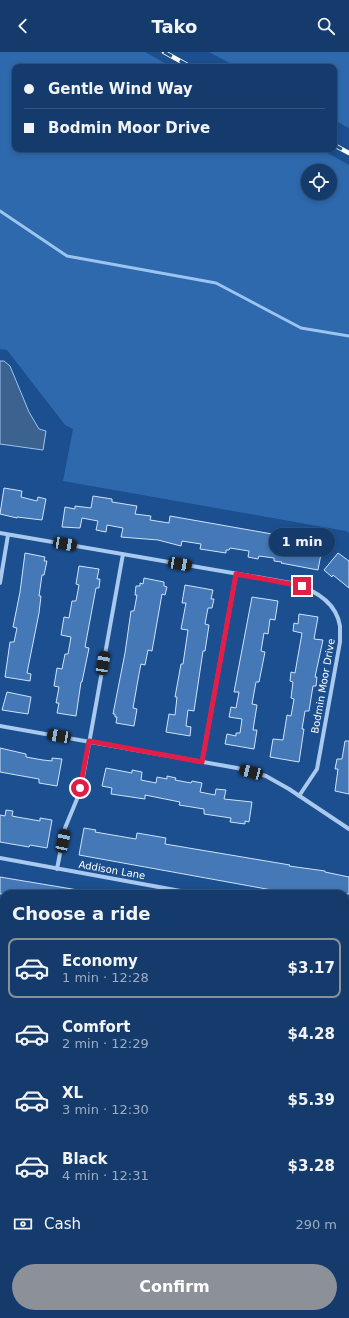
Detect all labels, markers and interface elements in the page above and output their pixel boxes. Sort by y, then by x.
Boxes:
icon: back [12,15,34,37]
icon: search [315,15,337,37]
text: Tako [152,16,197,37]
text: Gentle Wind Way [48,80,193,98]
text: Bodmin Moor Drive [48,119,210,137]
map controls [301,164,337,200]
button: locate [301,164,337,200]
callout: 1 min [269,528,335,556]
text: 1 min [282,534,322,549]
car [52,536,78,552]
car [167,556,193,572]
route end [293,577,311,595]
street label: Bodmin Moor Drive [309,638,337,734]
car [95,650,111,676]
car [46,728,72,744]
car [238,763,264,781]
route start [71,779,89,797]
car [55,828,71,854]
street label: Addison Lane [78,859,146,881]
text: Choose a ride [12,903,151,924]
icon: car [14,950,50,986]
text: Economy [62,952,138,970]
text: $3.17 [288,959,335,977]
text: 1 min · 12:28 [62,970,149,985]
icon: car [14,1016,50,1052]
text: Comfort [62,1018,130,1036]
text: $4.28 [288,1025,335,1043]
text: 2 min · 12:29 [62,1036,149,1051]
icon: car [14,1082,50,1118]
text: XL [62,1084,83,1102]
text: $5.39 [288,1091,335,1109]
text: 3 min · 12:30 [62,1102,149,1117]
icon: car [14,1148,50,1184]
text: Black [62,1150,108,1168]
text: $3.28 [288,1157,335,1175]
text: 4 min · 12:31 [62,1168,149,1183]
icon: cash [12,1213,34,1235]
text: Cash [44,1215,81,1233]
text: 290 m [295,1217,337,1232]
button: Confirm [12,1264,337,1310]

